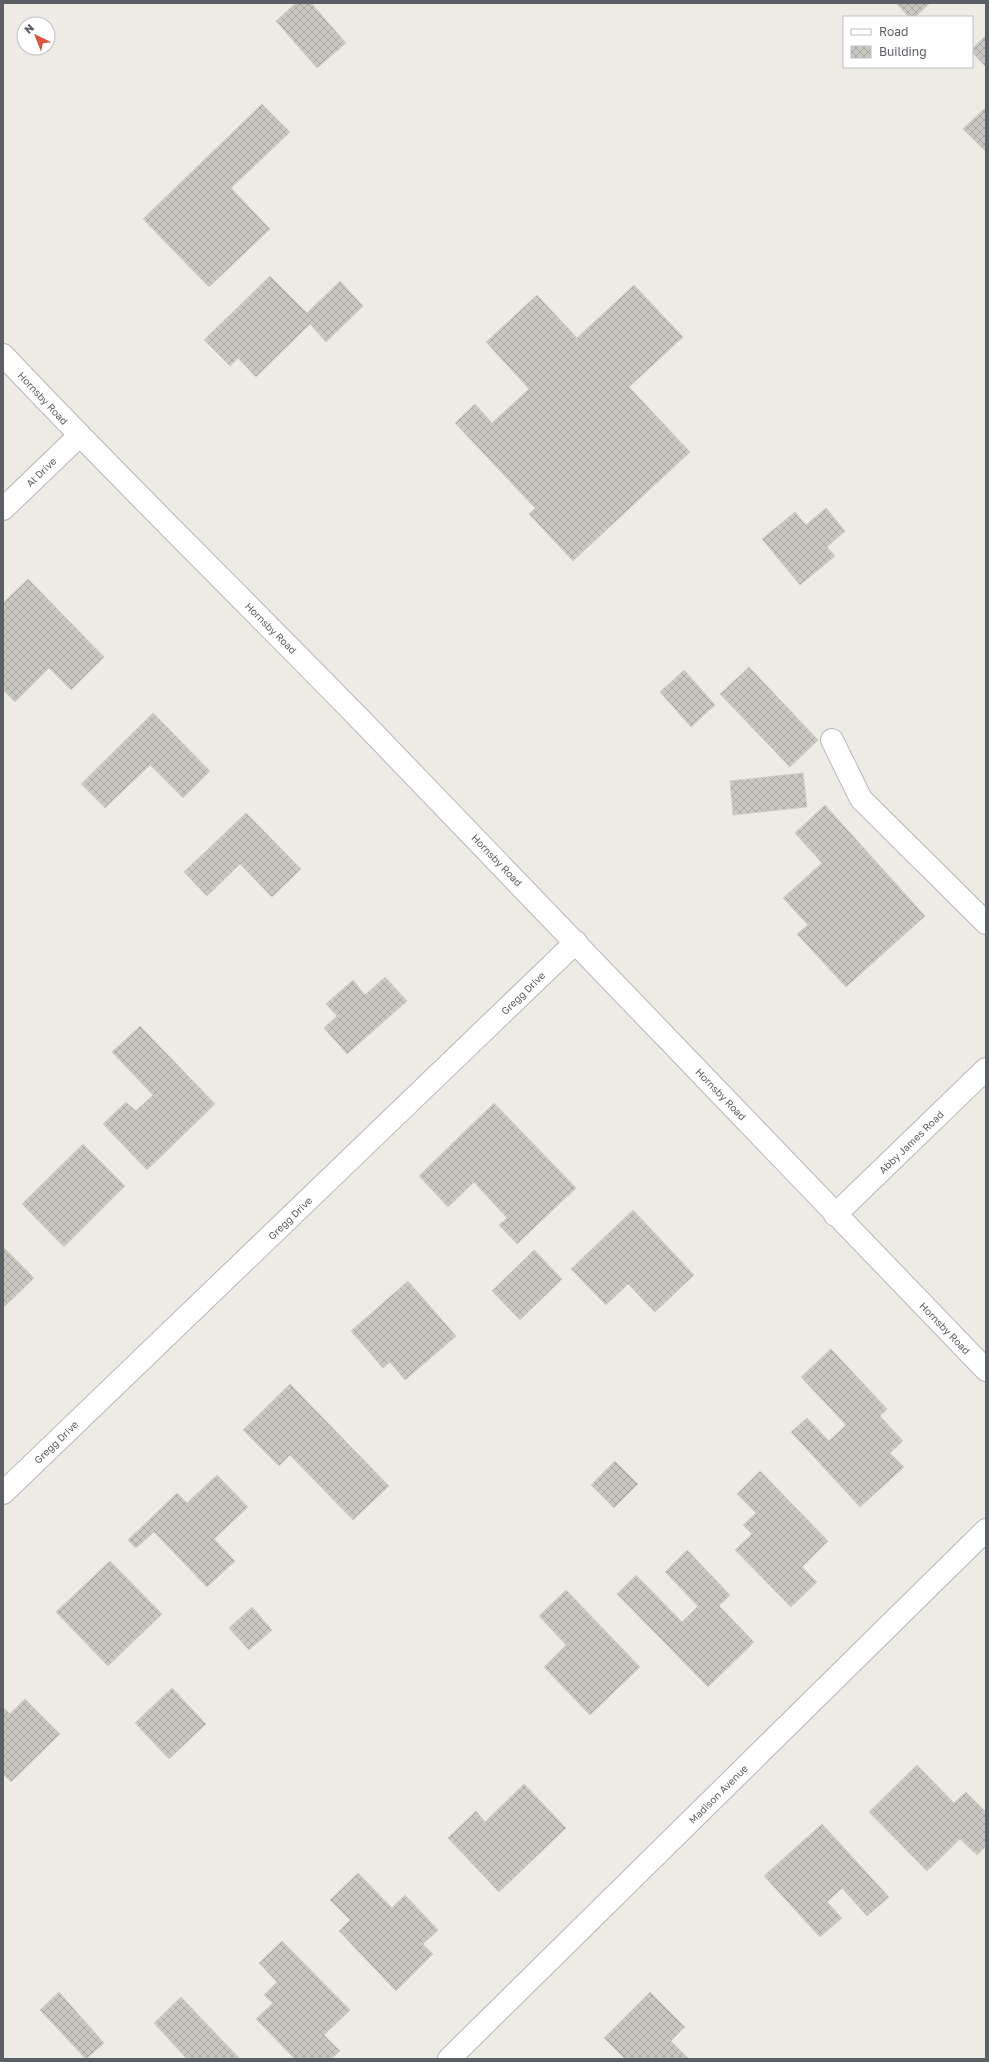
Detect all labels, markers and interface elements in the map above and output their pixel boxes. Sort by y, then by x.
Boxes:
north arrow [16,16,56,56]
legend [843,16,973,68]
text: N [21,21,36,36]
text: Road [879,24,908,39]
text: Building [879,44,927,59]
street label: Hornsby Road [16,369,70,427]
street label: Al Drive [24,455,59,489]
street label: Hornsby Road [243,600,299,656]
street label: Hornsby Road [469,832,525,888]
street label: Gregg Drive [499,969,548,1017]
street label: Hornsby Road [693,1066,749,1122]
street label: Abby James Road [876,1108,946,1176]
street label: Gregg Drive [266,1194,315,1242]
street label: Hornsby Road [917,1300,973,1356]
street label: Gregg Drive [32,1418,81,1466]
street label: Madison Avenue [686,1762,750,1826]

